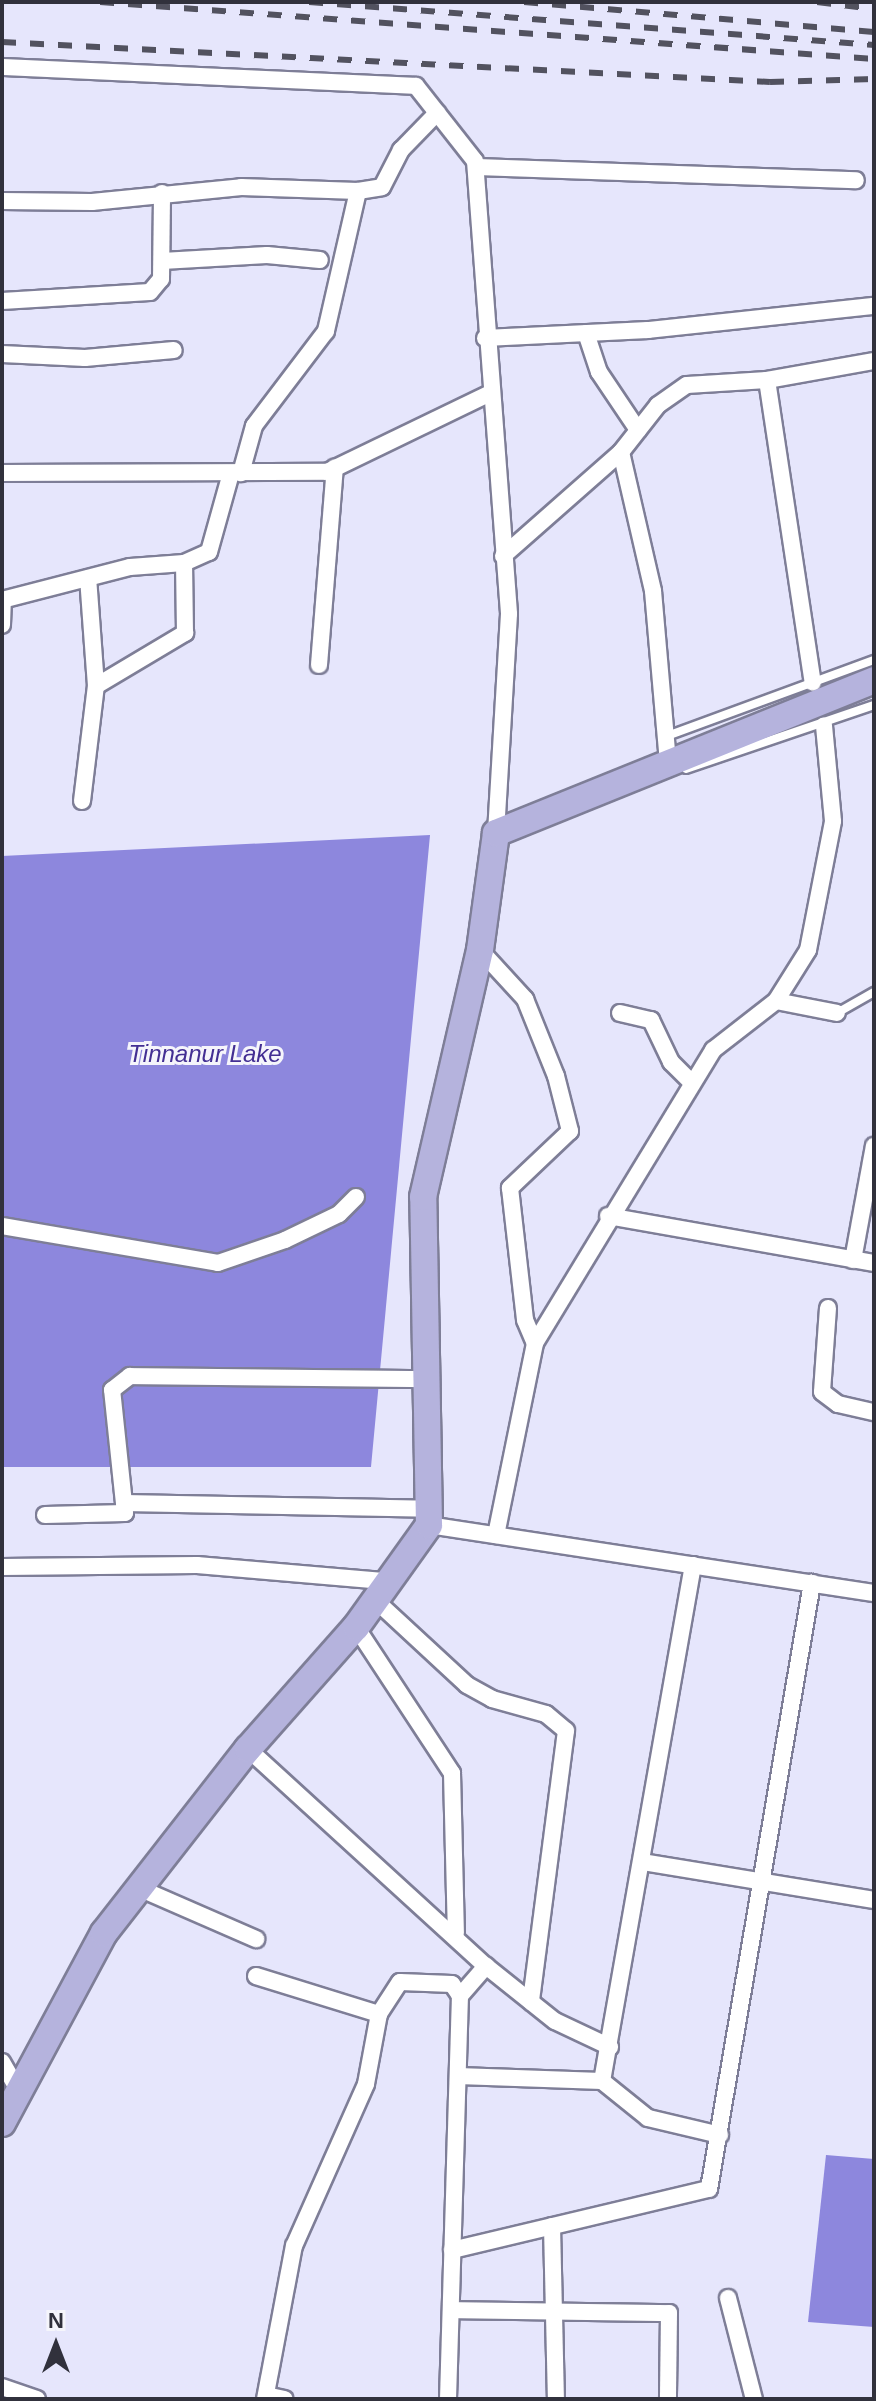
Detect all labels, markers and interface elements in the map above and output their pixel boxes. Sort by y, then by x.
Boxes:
water label: Tinnanur Lake [128,1040,282,1068]
north arrow [16,2305,96,2385]
text: N [48,2308,64,2333]

